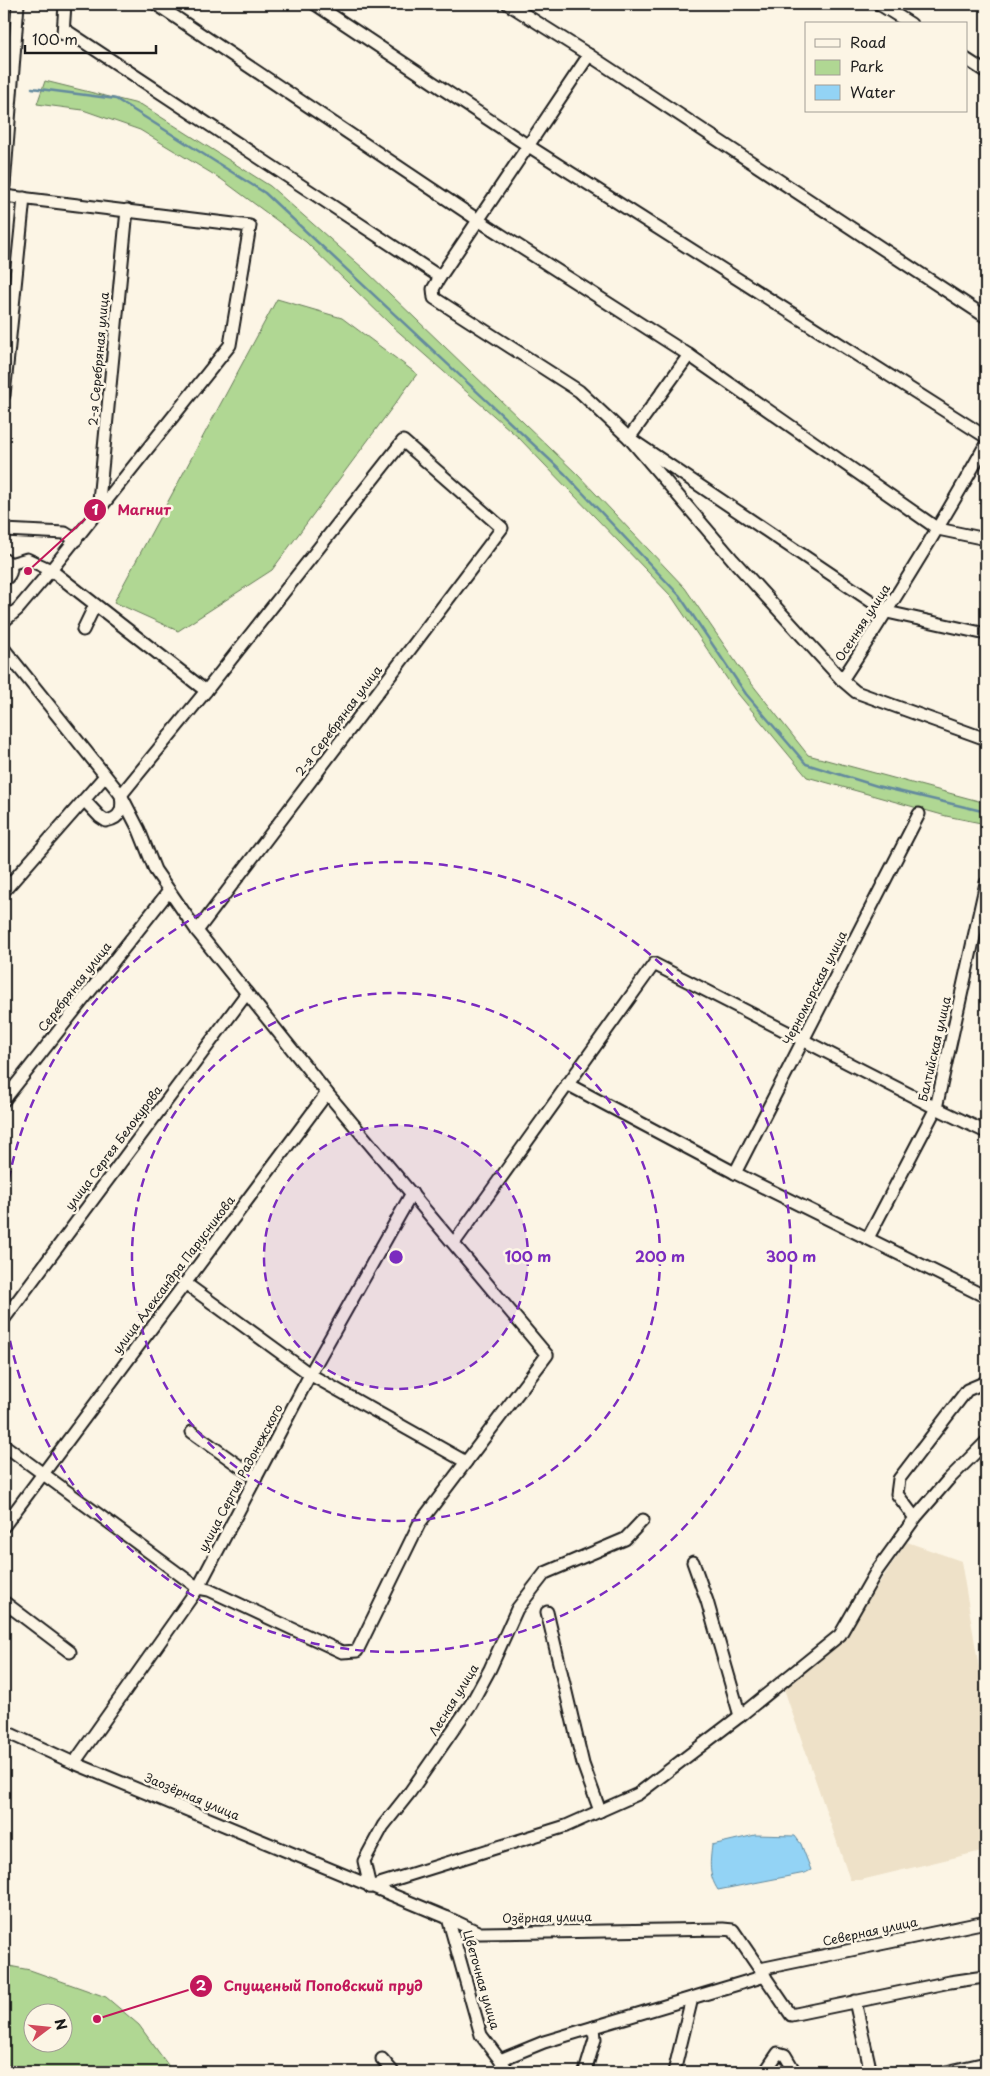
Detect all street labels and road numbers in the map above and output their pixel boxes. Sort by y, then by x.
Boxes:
street label: 2-я Серебряная улица [83,291,113,427]
street label: Осенняя улица [830,580,894,665]
street label: 2-я Серебряная улица [291,661,386,779]
street label: Черноморская улица [777,927,851,1048]
street label: Серебряная улица [33,937,115,1035]
street label: Балтийская улица [913,994,955,1103]
street label: улица Сергея Белокурова [60,1081,166,1213]
street label: улица Александра Парусникова [108,1191,239,1357]
street label: улица Сергия Радонежского [193,1400,287,1555]
street label: Лесная улица [424,1660,483,1739]
street label: Заозёрная улица [142,1768,243,1824]
street label: Озёрная улица [502,1907,592,1927]
street label: Северная улица [821,1912,919,1950]
street label: Цветочная улица [459,1928,505,2032]

